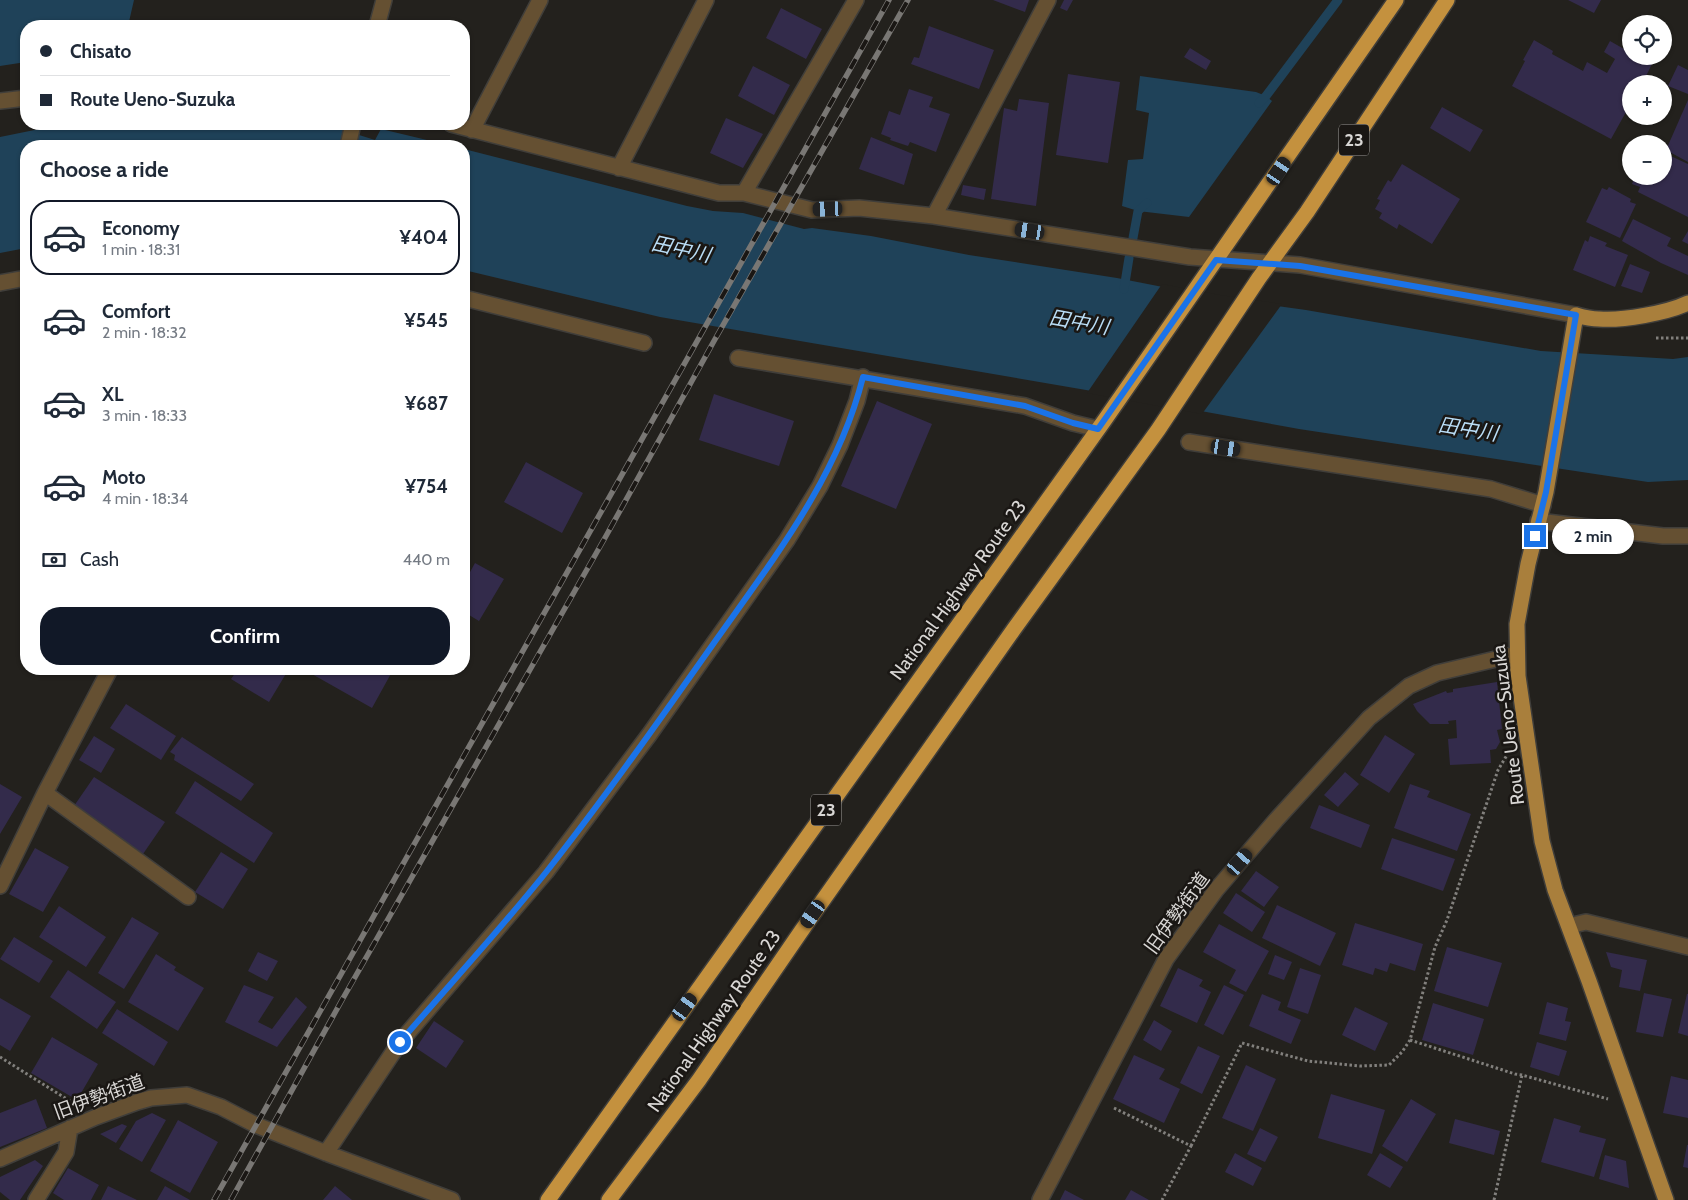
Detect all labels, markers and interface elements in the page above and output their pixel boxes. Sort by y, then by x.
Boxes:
map controls [1622,15,1672,185]
button: locate [1622,15,1672,65]
text: Chisato [70,40,131,63]
button: + [1622,75,1672,125]
text: Route Ueno-Suzuka [70,88,235,111]
road number: 23 [1339,124,1369,156]
button: − [1622,135,1672,185]
car [1264,154,1293,188]
text: Choose a ride [40,156,169,183]
car [812,201,843,217]
icon: car [42,215,87,260]
text: Economy [102,217,180,240]
car [1014,221,1045,241]
text: ¥404 [400,226,448,249]
water label: 田中川 [649,231,715,267]
text: 1 min · 18:31 [102,240,180,259]
icon: car [42,298,87,343]
text: Comfort [102,300,171,323]
water label: 田中川 [1047,305,1113,339]
text: ¥545 [404,309,448,332]
text: 2 min · 18:32 [102,323,187,342]
icon: car [42,381,87,426]
text: XL [102,383,123,406]
text: ¥687 [405,392,448,415]
text: 3 min · 18:33 [102,406,187,425]
water label: 田中川 [1436,412,1501,446]
car [1210,438,1241,458]
icon: car [42,464,87,509]
text: Moto [102,466,146,489]
text: ¥754 [405,475,448,498]
text: 4 min · 18:34 [102,489,188,508]
street label: National Highway Route 23 [885,496,1031,684]
callout: 2 min [1552,518,1635,554]
route end [1524,525,1546,547]
text: 2 min [1574,527,1612,546]
icon: cash [40,546,68,574]
text: Cash [80,548,119,571]
text: 440 m [403,550,450,569]
button: Confirm [40,607,450,665]
street label: Route Ueno-Suzuka [1487,644,1529,806]
road number: 23 [811,794,841,826]
car [1224,846,1255,878]
street label: 旧伊勢街道 [1140,868,1214,958]
car [798,897,827,931]
street label: National Highway Route 23 [642,926,786,1116]
car [670,990,699,1024]
route start [389,1031,411,1053]
street label: 旧伊勢街道 [50,1070,148,1124]

